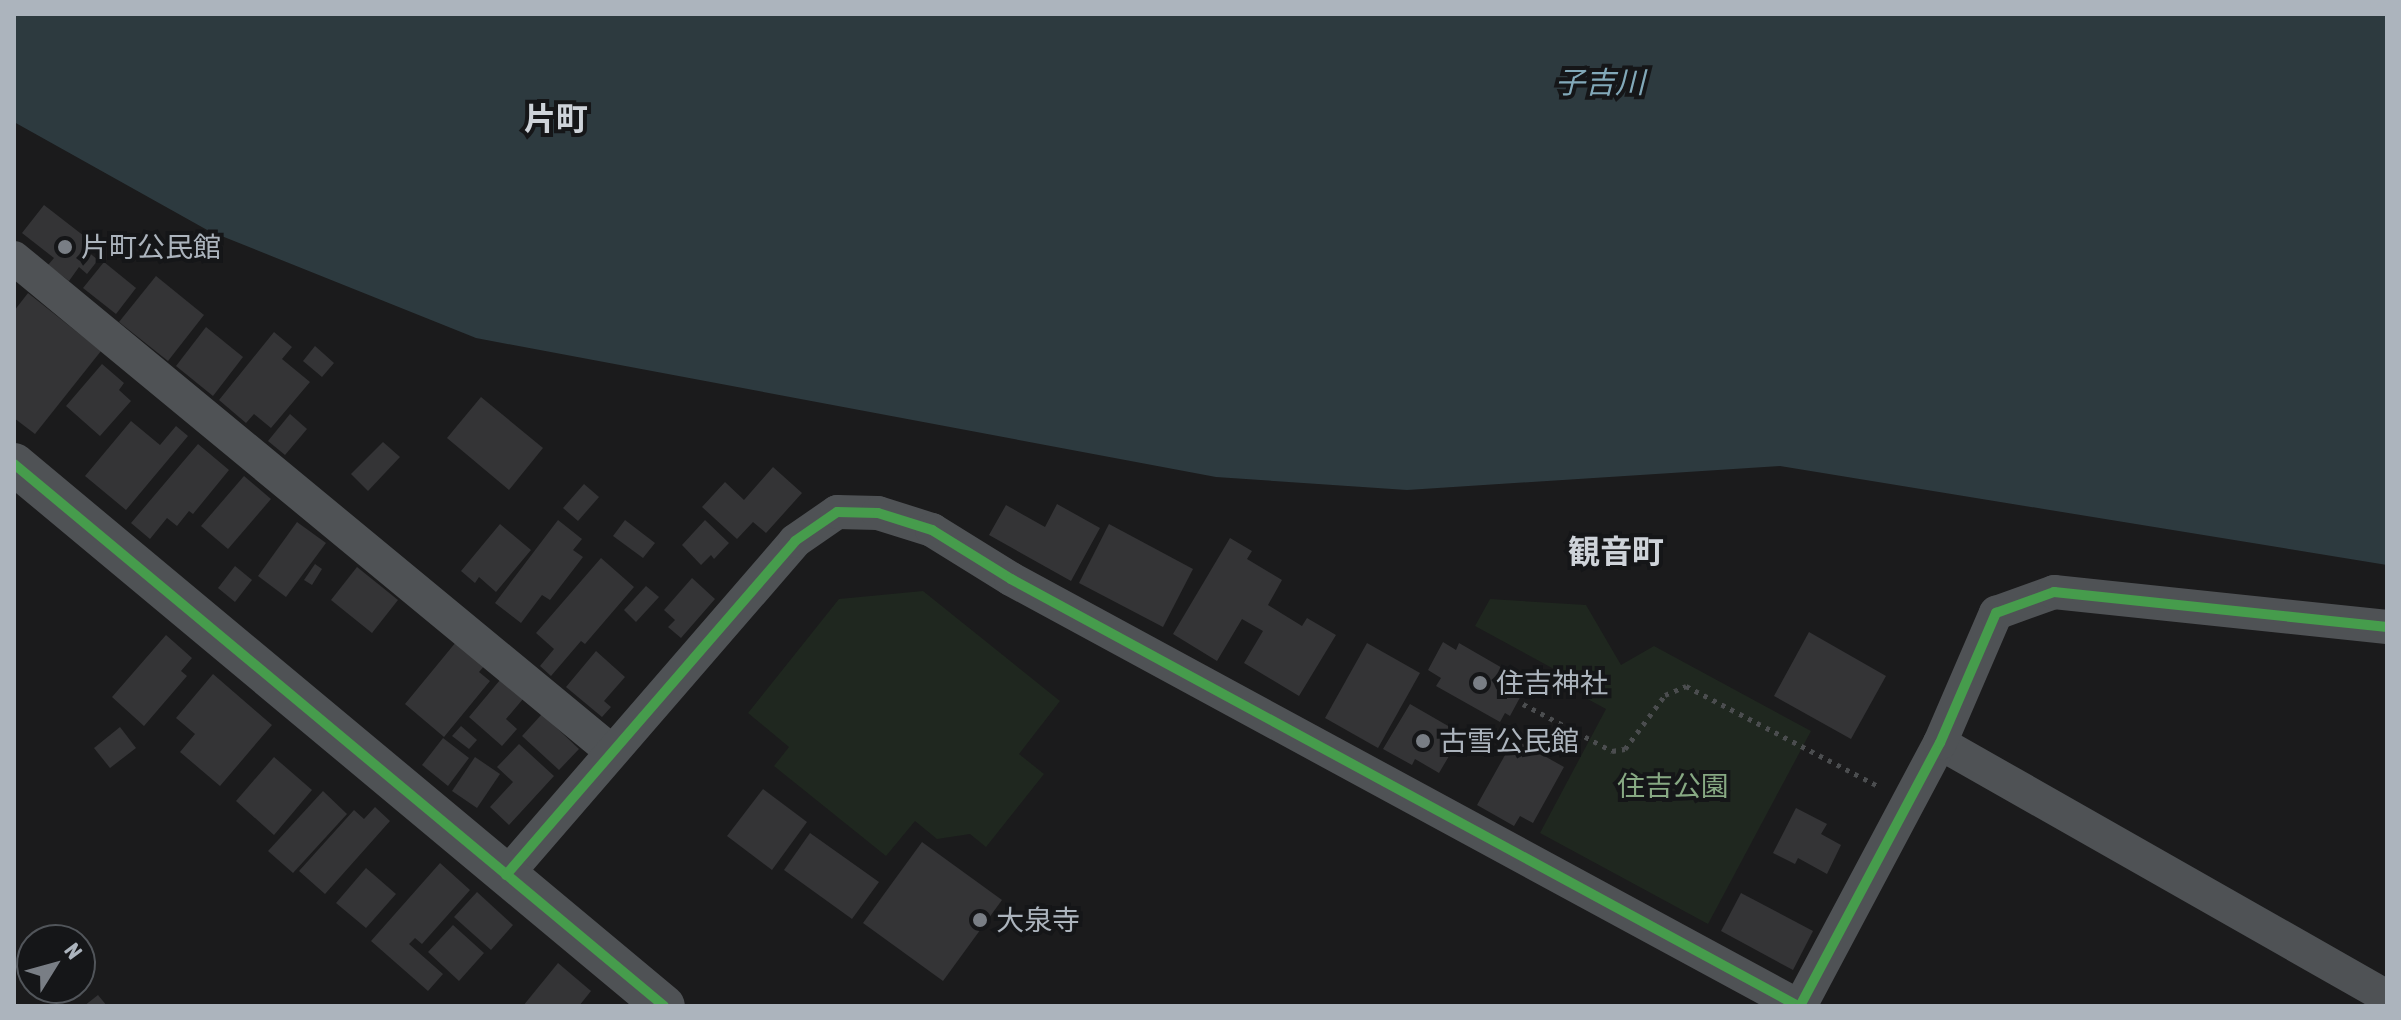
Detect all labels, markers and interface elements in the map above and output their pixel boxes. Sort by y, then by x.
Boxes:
water label: 子吉川 [1555,64,1645,100]
district label: 片町 [524,100,588,138]
place label: 片町公民館 [81,230,221,264]
marker: 片町公民館 [56,238,74,256]
district label: 観音町 [1568,533,1664,571]
place label: 住吉神社 [1496,666,1608,700]
marker: 住吉神社 [1471,674,1489,692]
place label: 古雪公民館 [1439,724,1579,758]
marker: 古雪公民館 [1414,732,1432,750]
park label: 住吉公園 [1617,769,1729,803]
place label: 大泉寺 [996,903,1080,937]
marker: 大泉寺 [971,911,989,929]
north arrow [16,924,96,1004]
text: N [59,938,88,964]

